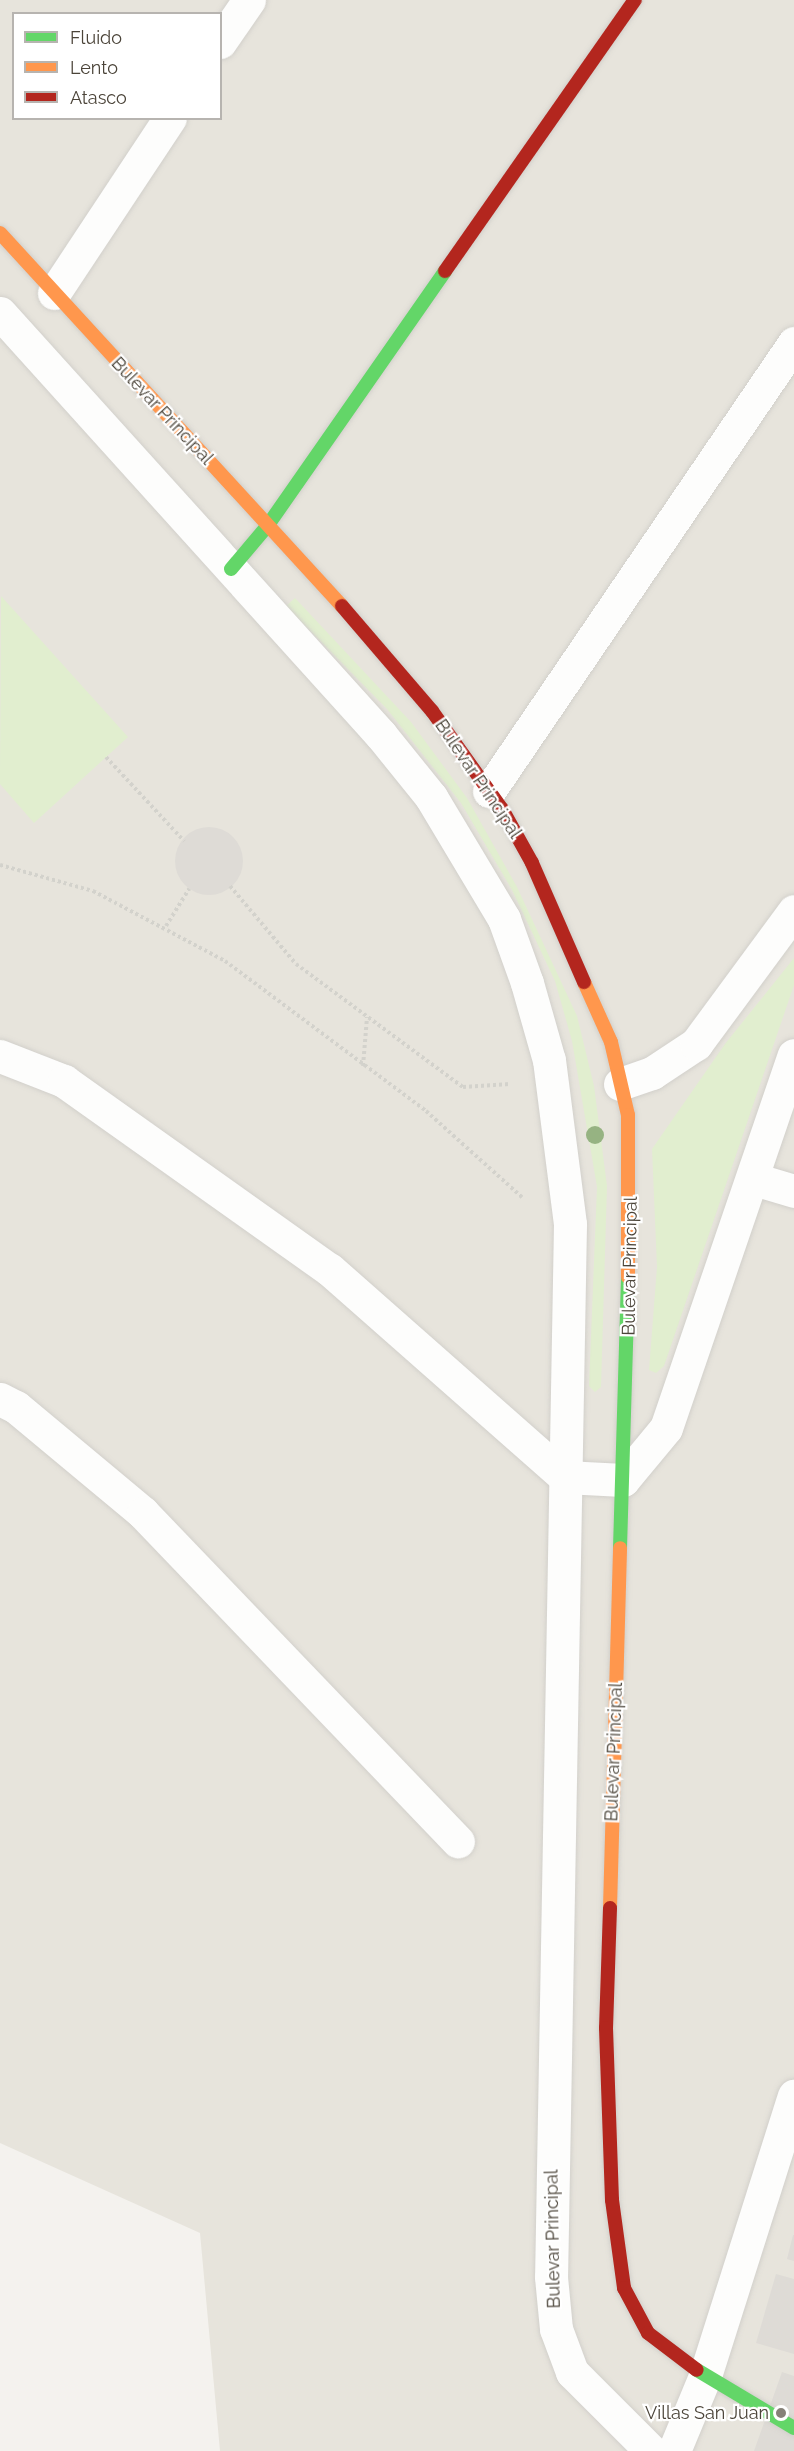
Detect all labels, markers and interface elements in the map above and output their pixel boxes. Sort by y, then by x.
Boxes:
legend [12,12,222,120]
text: Fluido [70,27,122,48]
text: Lento [70,57,118,78]
text: Atasco [70,87,127,108]
street label: Bulevar Principal [107,353,217,469]
street label: Bulevar Principal [430,715,526,843]
street label: Bulevar Principal [618,1196,642,1336]
street label: Bulevar Principal [601,1682,627,1822]
street label: Bulevar Principal [541,2169,565,2309]
place label: Villas San Juan [645,2402,769,2424]
marker: Villas San Juan [774,2406,788,2420]

